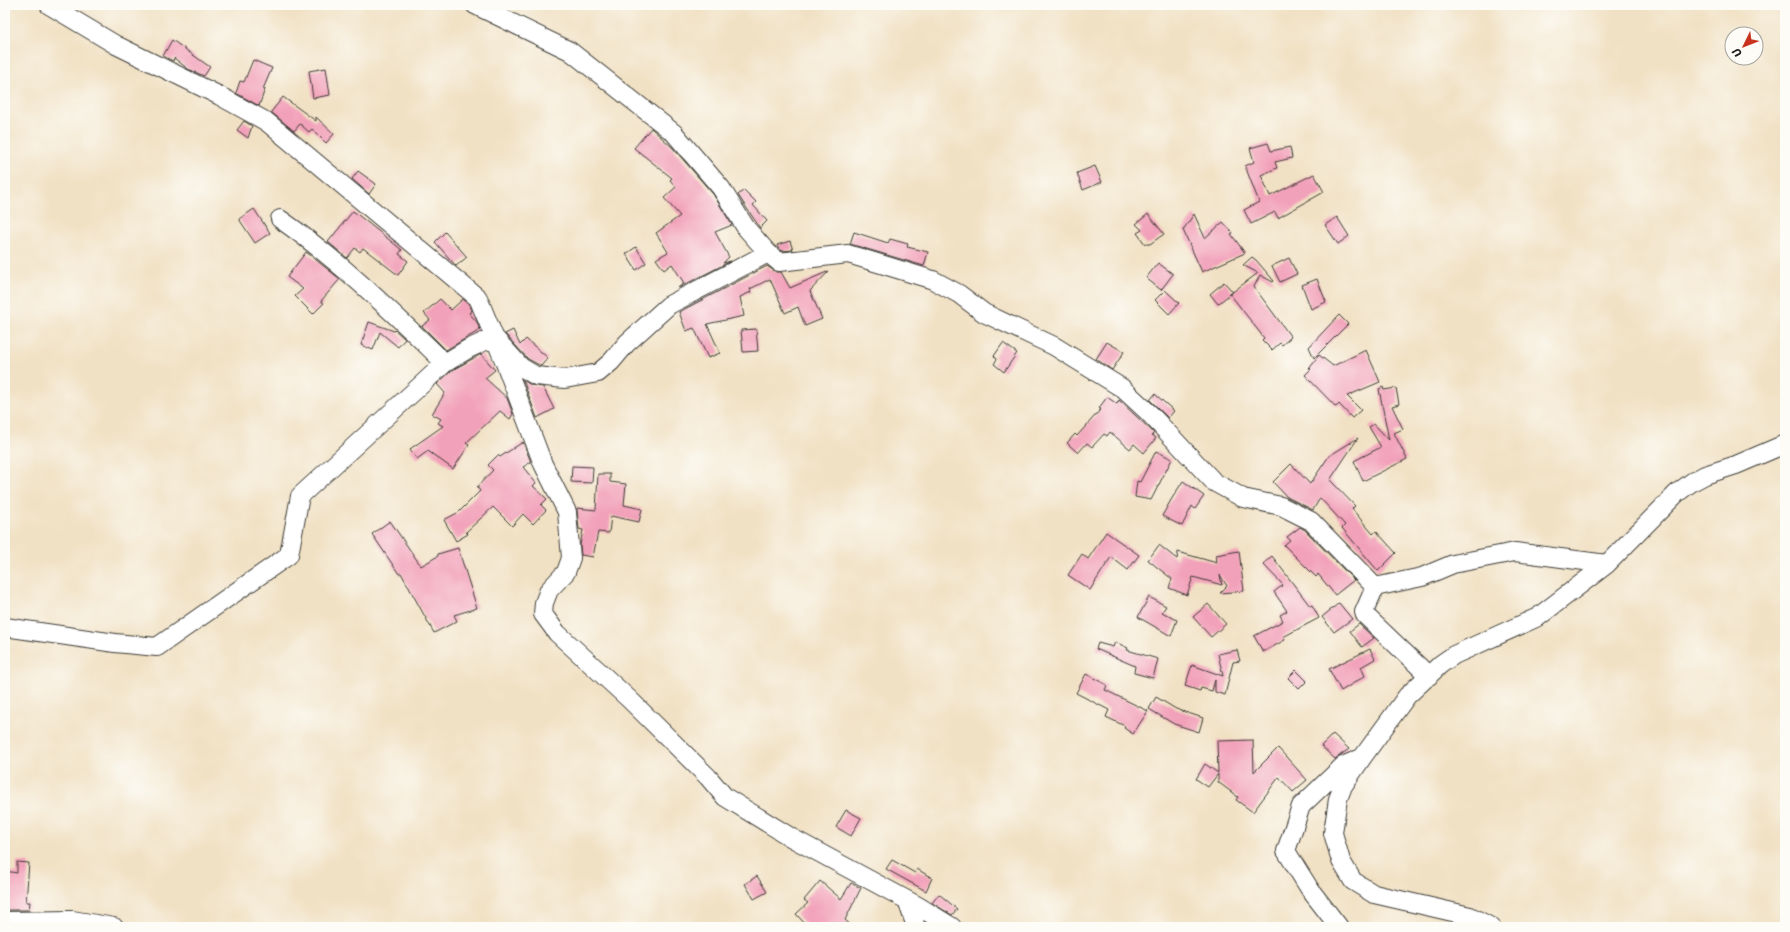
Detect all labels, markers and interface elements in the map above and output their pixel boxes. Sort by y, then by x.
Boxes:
north arrow [1724,26,1764,66]
text: U [1727,43,1746,62]

